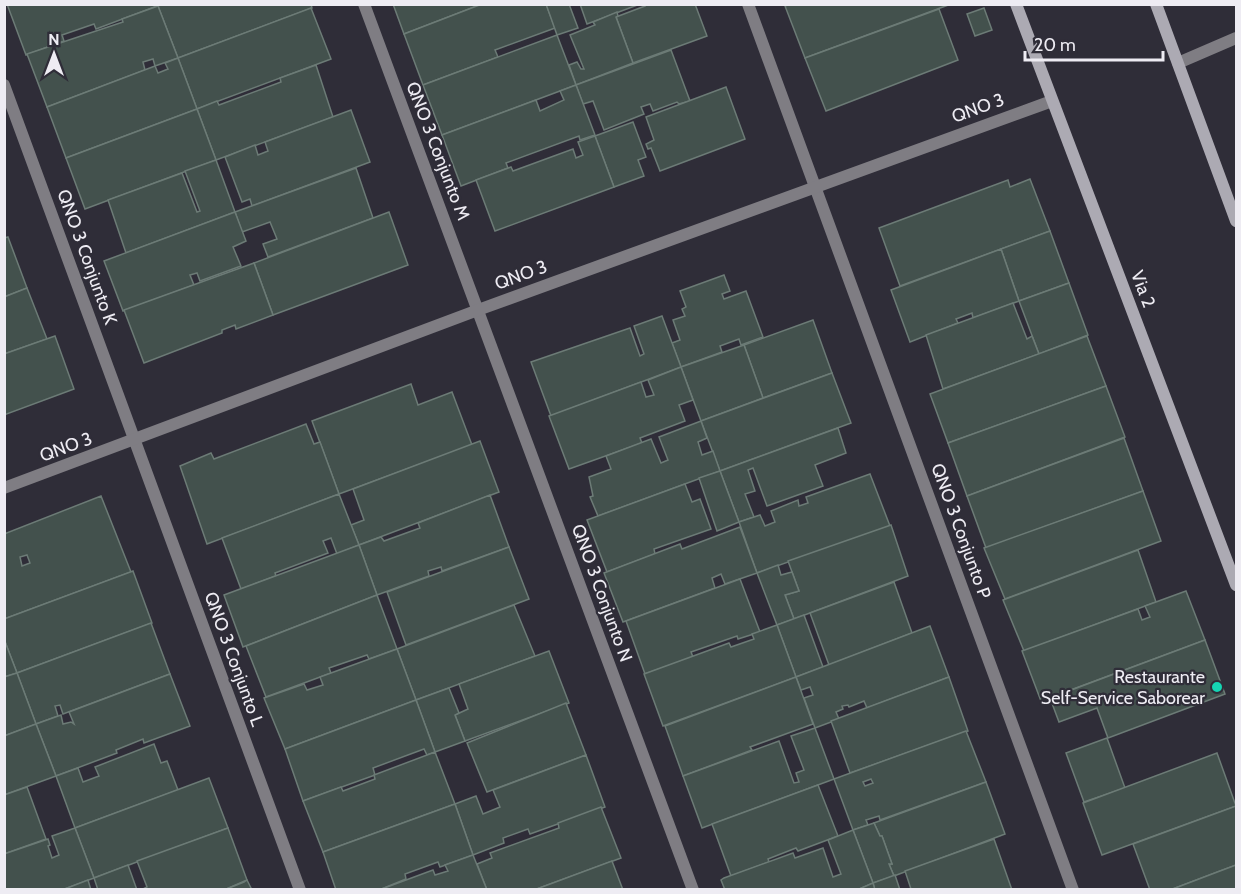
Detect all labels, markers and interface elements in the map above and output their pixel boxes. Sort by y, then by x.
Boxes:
north arrow [24,24,84,84]
scale bar [1025,24,1163,62]
text: N [48,30,60,49]
text: 20 m [1034,34,1076,56]
street label: QNO 3 Conjunto M [401,79,475,223]
street label: QNO 3 [949,88,1007,128]
street label: QNO 3 Conjunto K [52,186,122,328]
street label: QNO 3 [492,255,550,295]
street label: Via 2 [1126,267,1160,311]
street label: QNO 3 [37,427,95,467]
street label: QNO 3 Conjunto P [926,460,996,602]
street label: QNO 3 Conjunto N [567,521,637,665]
street label: QNO 3 Conjunto L [200,589,268,729]
place label: Restaurante Self-Service Saborear [1041,666,1205,709]
marker: Restaurante Self-Service Saborear [1210,680,1224,694]

